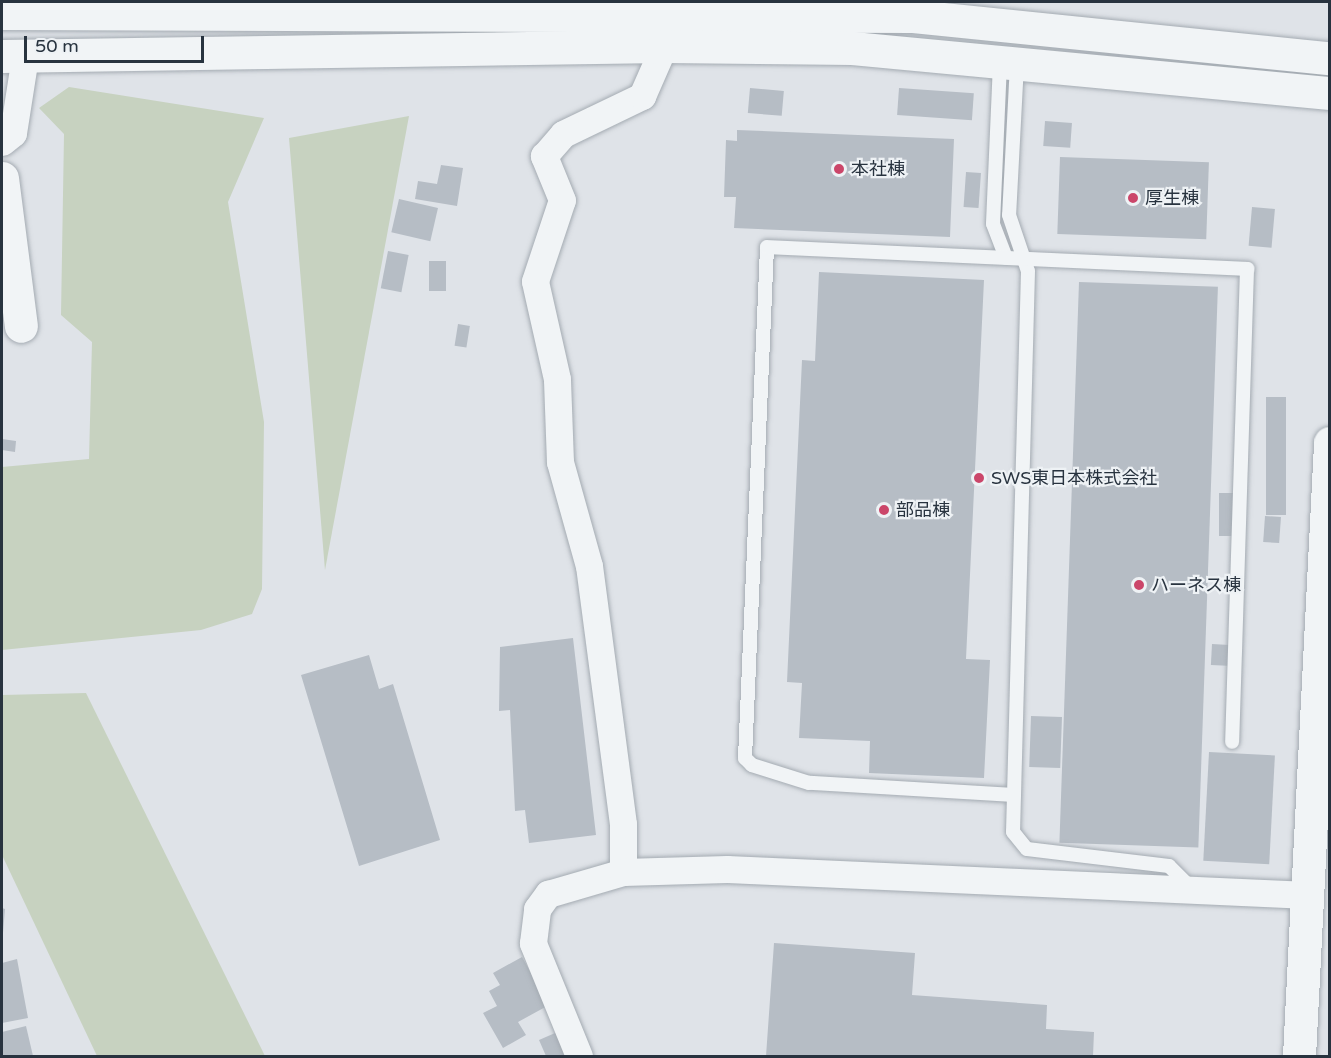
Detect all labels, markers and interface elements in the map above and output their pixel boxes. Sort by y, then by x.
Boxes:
scale bar [27,24,207,62]
text: 50 m [35,35,79,57]
place label: 本社棟 [851,158,905,180]
marker: 本社棟 [832,162,846,176]
place label: 厚生棟 [1145,187,1199,209]
marker: 厚生棟 [1126,191,1140,205]
place label: SWS東日本株式会社 [991,467,1157,489]
marker: SWS東日本株式会社 [972,471,986,485]
place label: 部品棟 [896,499,950,521]
marker: 部品棟 [877,503,891,517]
place label: ハーネス棟 [1151,574,1241,596]
marker: ハーネス棟 [1132,578,1146,592]

